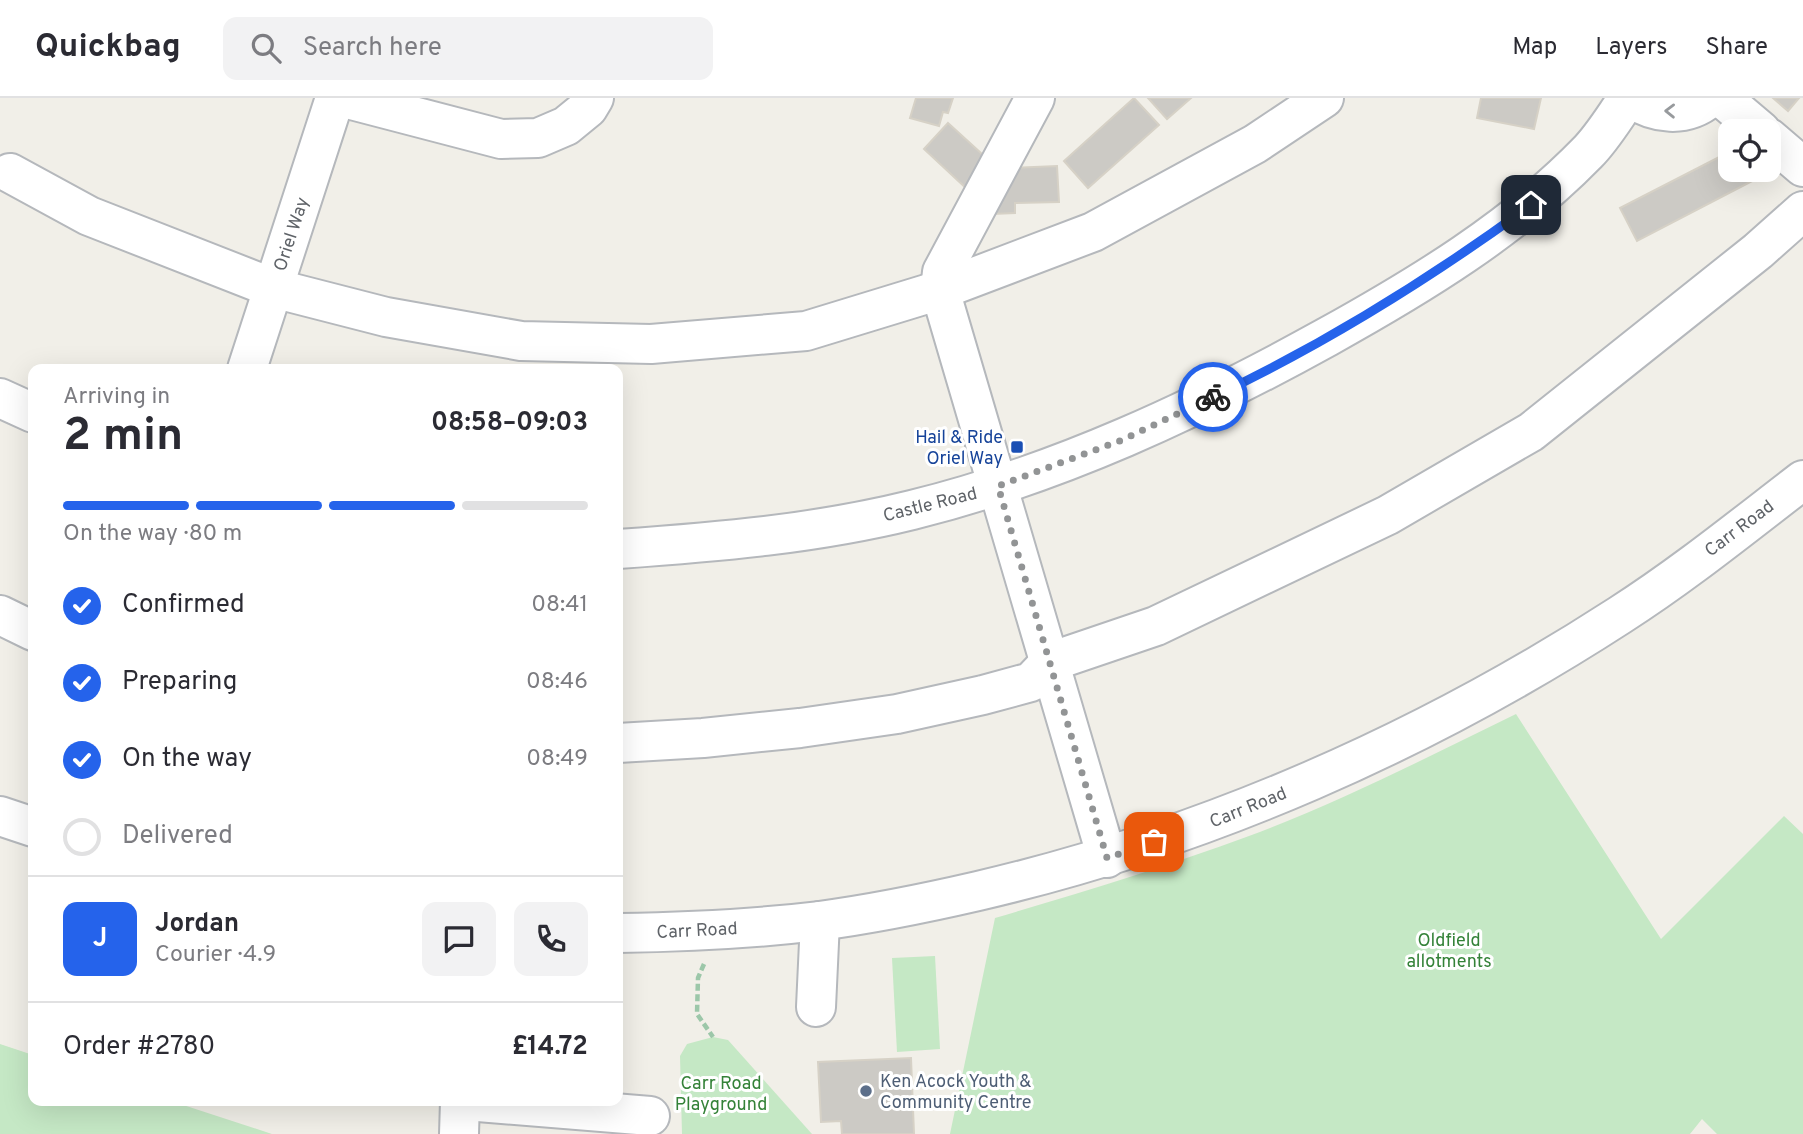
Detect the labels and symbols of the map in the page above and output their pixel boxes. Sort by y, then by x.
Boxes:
one-way arrow [1664,103,1675,119]
pin [1501,175,1561,235]
street label: Oriel Way [270,194,315,274]
courier [1178,362,1248,432]
place label: Hail & Ride Oriel Way [915,427,1003,471]
marker: Hail & Ride Oriel Way [1009,439,1025,455]
street label: Castle Road [881,483,980,528]
street label: Carr Road [1701,496,1779,563]
street label: Carr Road [1207,783,1291,834]
pin [1124,812,1184,872]
street label: Carr Road [656,918,738,945]
park label: Oldfield allotments [1406,930,1492,974]
place label: Ken Acock Youth & Community Centre [880,1071,1032,1115]
park label: Carr Road Playground [675,1073,767,1117]
marker: Ken Acock Youth & Community Centre [858,1083,874,1099]

